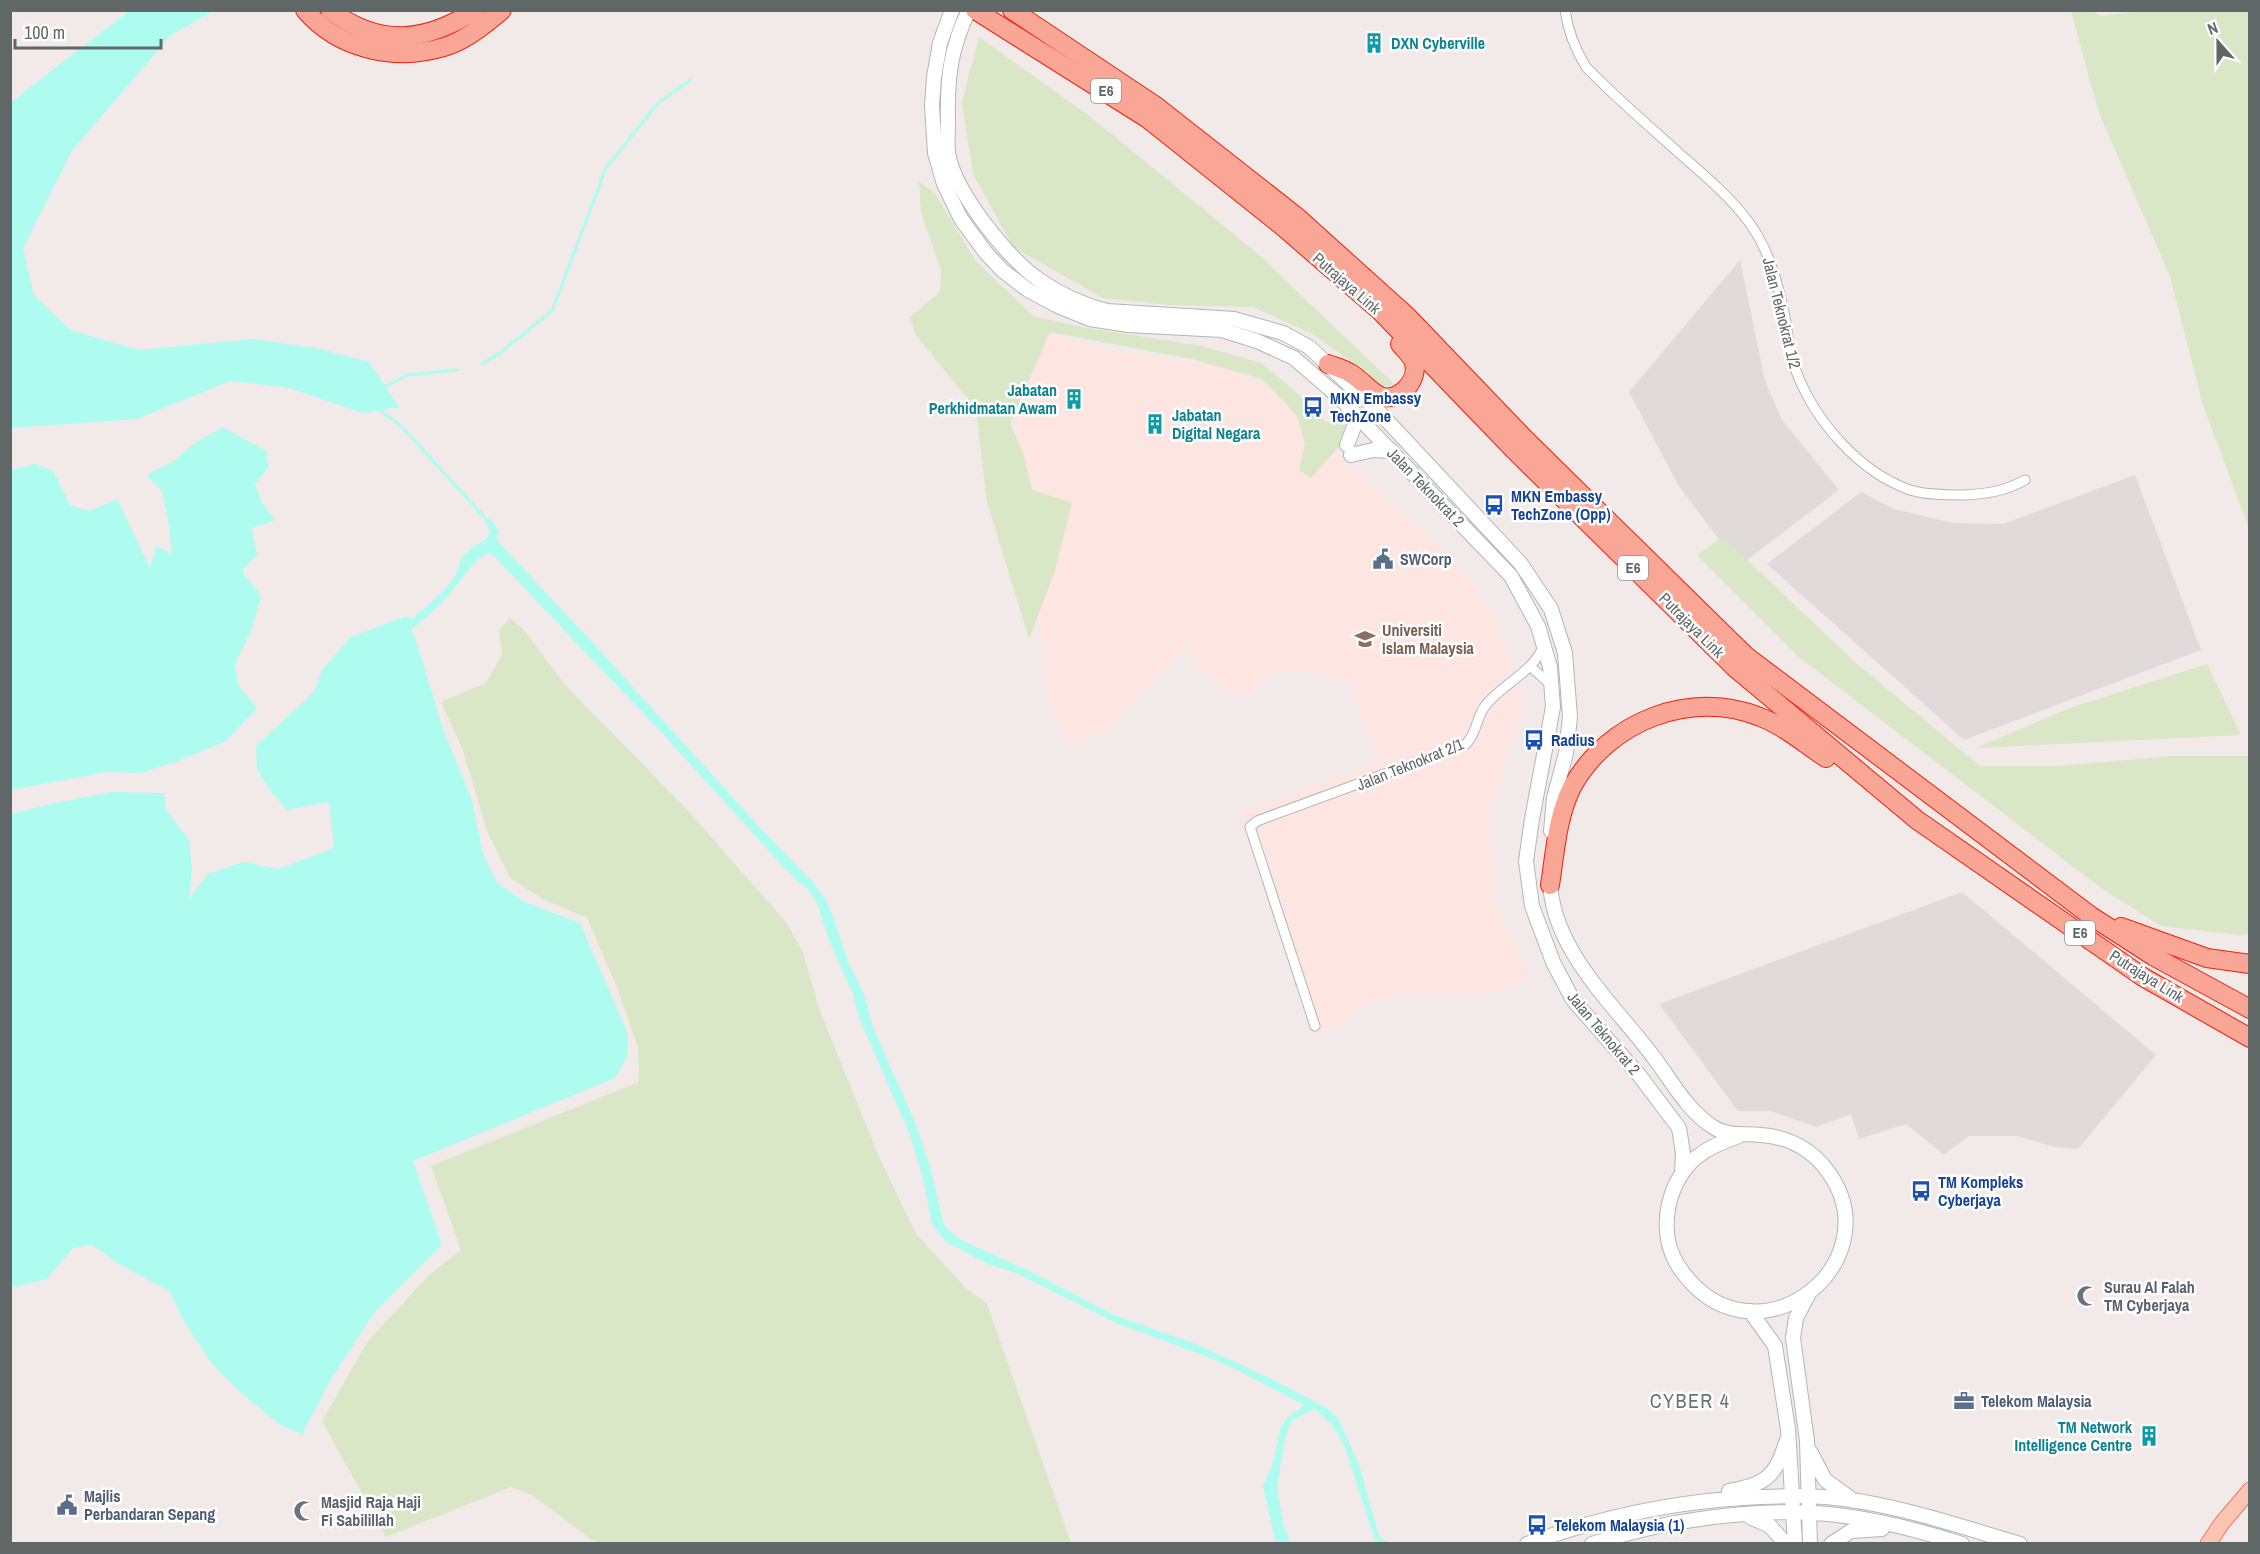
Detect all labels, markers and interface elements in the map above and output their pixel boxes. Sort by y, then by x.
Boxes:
scale bar [15,12,160,50]
north arrow [2188,12,2248,72]
text: N [2204,16,2221,40]
text: 100 m [24,20,65,45]
building icon: DXN Cyberville [1362,31,1386,55]
place label: DXN Cyberville [1391,32,1485,54]
road number: E6 [1091,79,1121,103]
street label: Putrajaya Link [1308,247,1386,319]
street label: Jalan Teknokrat 1/2 [1758,255,1806,371]
place label: Jabatan Perkhidmatan Awam [929,379,1057,419]
building icon: Jabatan Perkhidmatan Awam [1062,387,1086,411]
place label: MKN Embassy TechZone [1330,387,1422,427]
bus stop icon: MKN Embassy TechZone [1301,395,1325,419]
place label: Jabatan Digital Negara [1172,404,1261,444]
building icon: Jabatan Digital Negara [1143,412,1167,436]
street label: Jalan Teknokrat 2 [1382,442,1470,532]
place label: MKN Embassy TechZone (Opp) [1511,485,1611,525]
bus stop icon: MKN Embassy TechZone (Opp) [1482,493,1506,517]
public building icon: SWCorp [1371,547,1395,571]
place label: SWCorp [1400,548,1452,570]
road number: E6 [1618,556,1648,580]
street label: Putrajaya Link [1655,588,1730,663]
place label: Universiti Islam Malaysia [1382,619,1475,659]
school or university icon: Universiti Islam Malaysia [1353,627,1377,651]
bus stop icon: Radius [1522,728,1546,752]
place label: Radius [1551,729,1595,751]
street label: Jalan Teknokrat 2/1 [1353,732,1467,795]
road number: E6 [2065,921,2095,945]
street label: Putrajaya Link [2106,944,2189,1008]
street label: Jalan Teknokrat 2 [1563,987,1645,1079]
place label: TM Kompleks Cyberjaya [1938,1171,2023,1211]
bus stop icon: TM Kompleks Cyberjaya [1909,1179,1933,1203]
place label: Surau Al Falah TM Cyberjaya [2104,1276,2195,1316]
mosque icon: Surau Al Falah TM Cyberjaya [2075,1284,2099,1308]
district label: CYBER 4 [1650,1387,1730,1414]
office icon: Telekom Malaysia [1952,1389,1976,1413]
place label: Telekom Malaysia [1981,1390,2092,1412]
place label: TM Network Intelligence Centre [2015,1416,2133,1456]
building icon: TM Network Intelligence Centre [2137,1424,2161,1448]
place label: Majlis Perbandaran Sepang [84,1485,215,1525]
place label: Masjid Raja Haji Fi Sabilillah [321,1491,421,1531]
public building icon: Majlis Perbandaran Sepang [55,1493,79,1517]
mosque icon: Masjid Raja Haji Fi Sabilillah [292,1499,316,1523]
bus stop icon: Telekom Malaysia (1) [1525,1513,1549,1537]
place label: Telekom Malaysia (1) [1554,1514,1684,1536]

